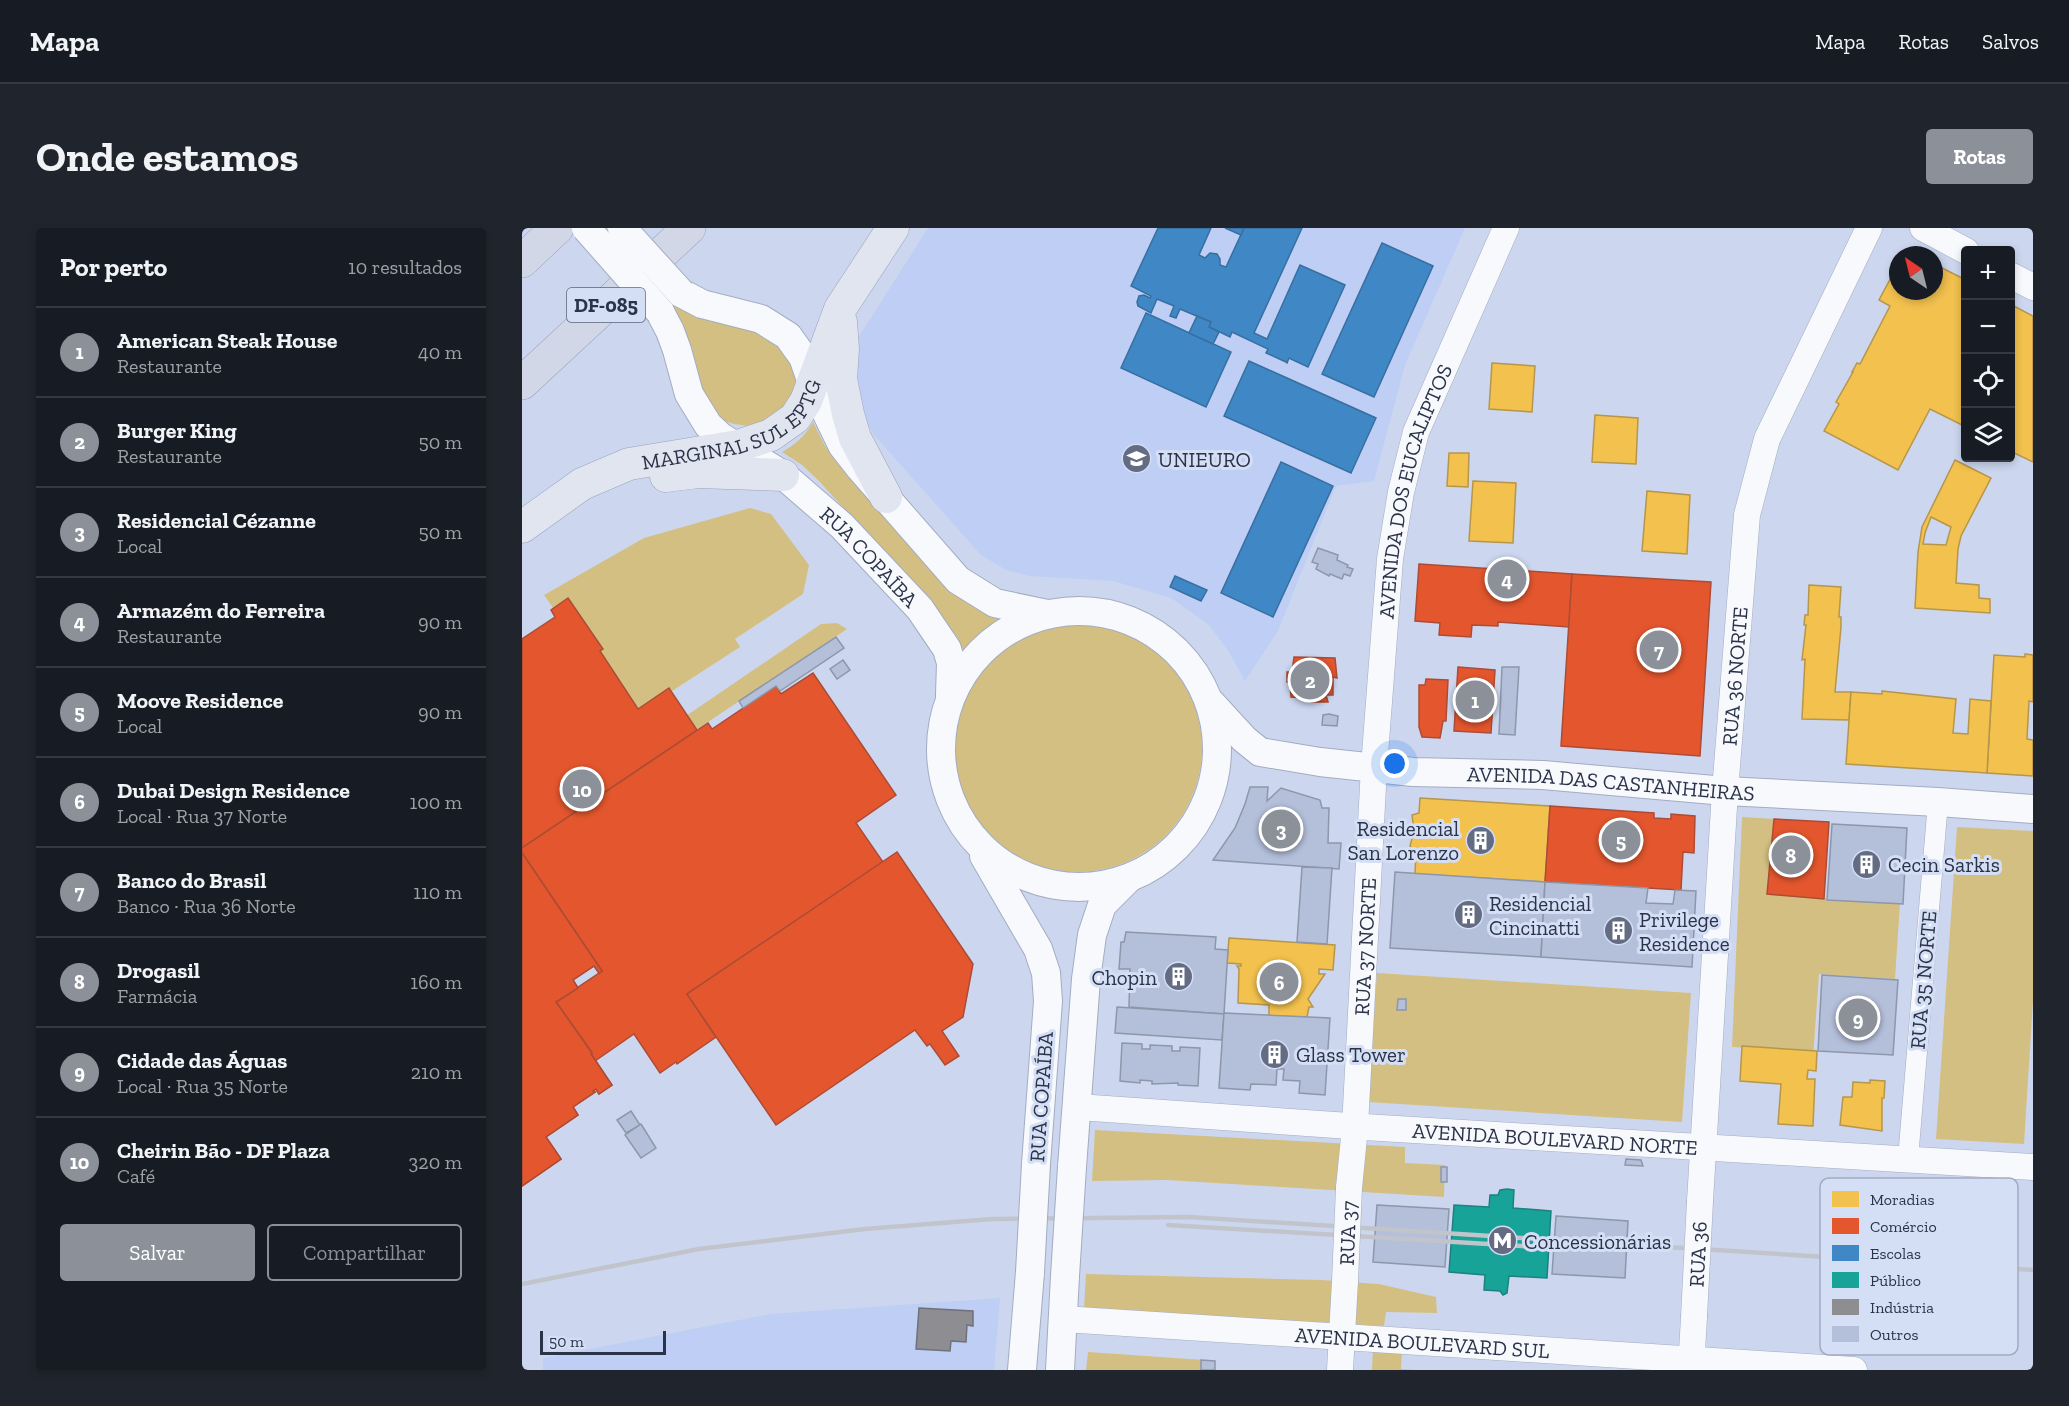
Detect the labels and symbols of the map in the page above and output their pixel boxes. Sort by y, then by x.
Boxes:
north arrow [1889,246,1943,300]
road number: DF-085 [567,288,645,322]
street label: AVENIDA DOS EUCALIPTOS [1373,360,1457,619]
street label: MARGINAL SUL EPTG [640,376,826,474]
school or university icon: UNIEURO [1121,443,1153,475]
place label: UNIEURO [1158,447,1251,472]
street label: RUA COPAÍBA [815,501,924,612]
pin: 4 [1488,556,1526,602]
street label: RUA 36 NORTE [1716,606,1752,747]
pin: 7 [1640,628,1678,672]
pin: 2 [1290,658,1330,702]
pin: 1 [1456,678,1494,722]
your location [1380,749,1409,778]
street label: AVENIDA DAS CASTANHEIRAS [1467,761,1755,805]
pin: 10 [562,766,602,812]
pin: 3 [1262,806,1300,852]
place label: Residencial San Lorenzo [1347,816,1459,865]
pin: 5 [1602,818,1640,862]
building icon: Residencial San Lorenzo [1464,824,1496,856]
pin: 8 [1772,832,1810,878]
building icon: Cecin Sarkis [1851,848,1883,880]
place label: Cecin Sarkis [1888,852,2000,877]
street label: RUA 37 NORTE [1348,877,1381,1016]
place label: Residencial Cincinatti [1489,891,1592,940]
building icon: Residencial Cincinatti [1452,899,1484,931]
place label: Privilege Residence [1639,907,1730,956]
street label: RUA 35 NORTE [1904,910,1942,1050]
building icon: Privilege Residence [1602,915,1634,947]
pin: 6 [1260,960,1299,1005]
building icon: Chopin [1162,961,1194,993]
place label: Chopin [1091,965,1157,990]
pin: 9 [1838,996,1878,1040]
street label: RUA COPAÍBA [1024,1031,1058,1163]
building icon: Glass Tower [1259,1038,1291,1070]
place label: Glass Tower [1296,1042,1406,1067]
street label: AVENIDA BOULEVARD NORTE [1412,1117,1698,1159]
legend [1820,1178,2018,1355]
text: Moradias [1870,1190,1934,1209]
street label: RUA 37 [1333,1200,1361,1266]
text: Comércio [1870,1217,1937,1236]
street label: RUA 36 [1683,1220,1711,1288]
metro station icon: Concessionárias [1487,1225,1519,1257]
place label: Concessionárias [1524,1229,1671,1254]
text: Escolas [1870,1244,1921,1263]
text: Público [1870,1271,1921,1290]
text: Indústria [1870,1298,1934,1317]
street label: AVENIDA BOULEVARD SUL [1294,1321,1551,1363]
text: Outros [1870,1325,1919,1344]
scale bar [540,1328,666,1356]

